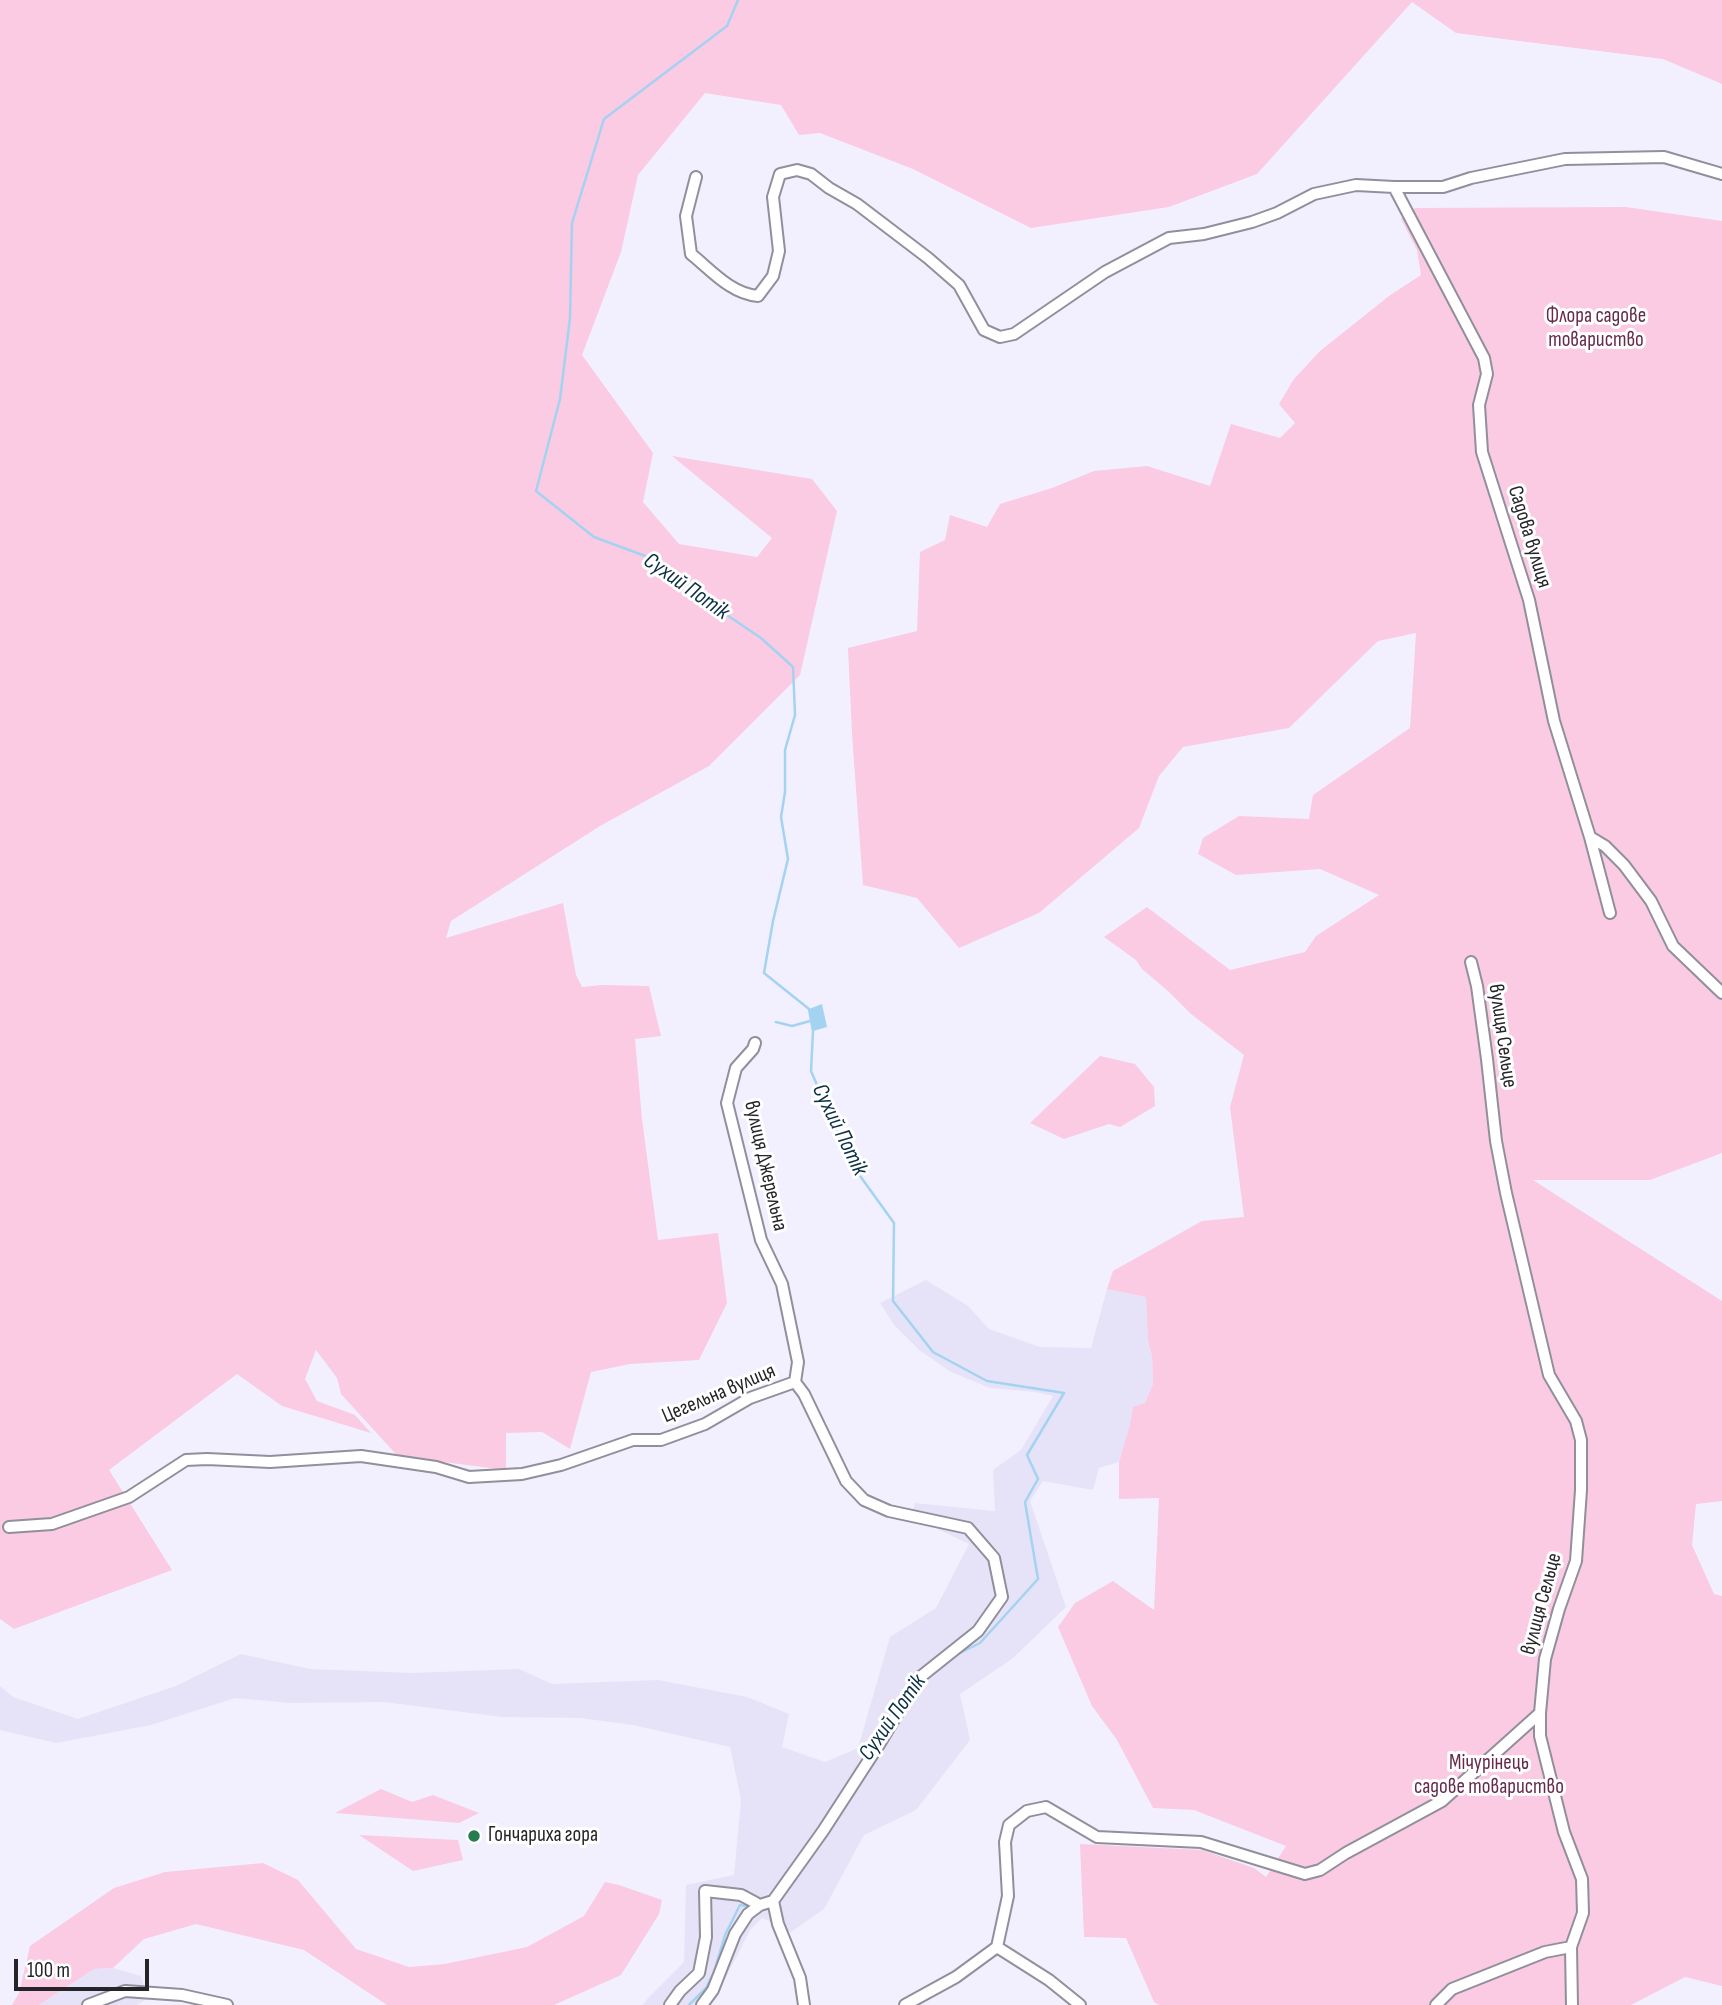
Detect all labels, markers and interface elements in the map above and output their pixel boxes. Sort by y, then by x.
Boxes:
park label: Флора садове товариство [1546,304,1646,354]
street label: Садова вулиця [1502,483,1556,591]
water label: Сухий Потік [638,547,734,627]
street label: вулиця Сельце [1482,983,1522,1089]
water label: Сухий Потік [805,1080,873,1180]
street label: вулиця Джерельна [738,1098,792,1234]
street label: Цегельна вулиця [658,1359,780,1429]
street label: вулиця Сельце [1516,1550,1568,1658]
water label: Сухий Потік [853,1670,933,1766]
park label: Мічурінець садове товариство [1414,1751,1564,1801]
place label: Гончариха гора [488,1823,598,1849]
marker: Гончариха гора [466,1828,482,1844]
scale bar [18,1946,152,1990]
text: 100 m [27,1958,70,1983]

